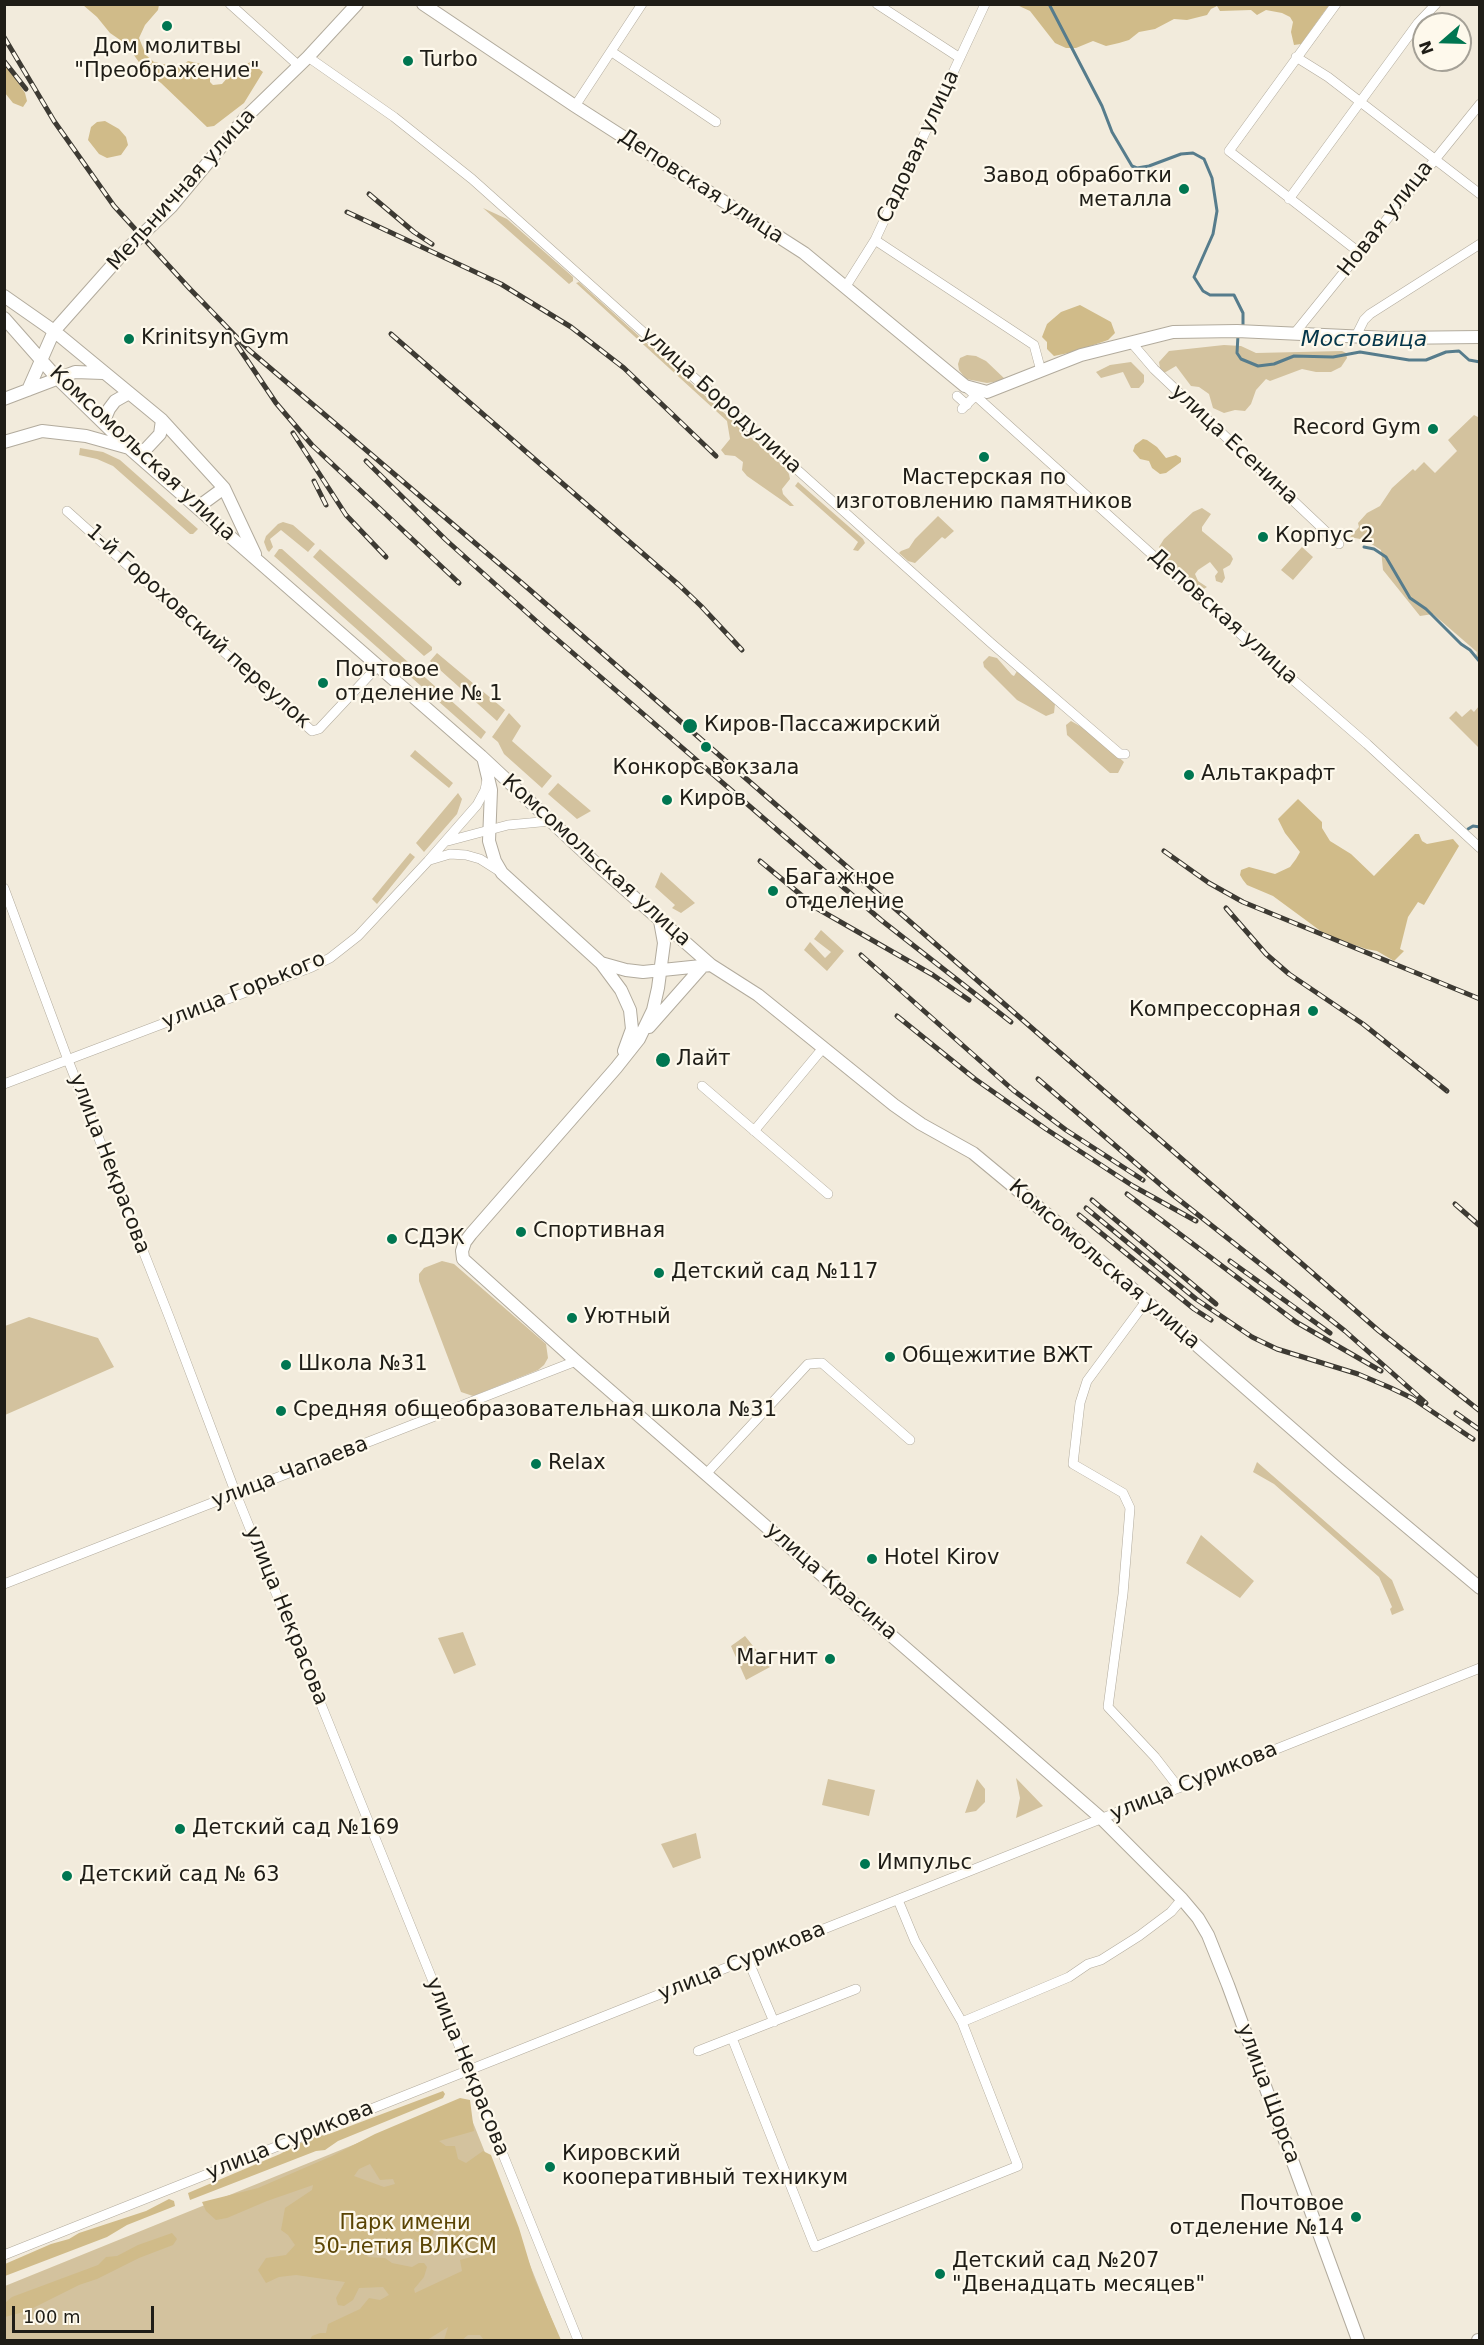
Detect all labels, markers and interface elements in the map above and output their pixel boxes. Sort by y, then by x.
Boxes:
north arrow [1412,12,1472,72]
marker: Дом молитвы "Преображение" [160,19,174,33]
place label: Дом молитвы "Преображение" [74,35,260,85]
text: N [1415,38,1438,57]
place label: Turbo [420,48,478,74]
marker: Turbo [401,54,415,68]
street label: Садовая улица [872,66,966,228]
street label: Мельничная улица [103,104,261,276]
street label: Деповская улица [614,124,788,250]
street label: Новая улица [1333,156,1439,282]
place label: Завод обработки металла [983,164,1172,214]
marker: Завод обработки металла [1177,182,1191,196]
street label: улица Бородулина [636,322,806,480]
place label: Krinitsyn Gym [141,326,289,352]
water label: Мостовица [1301,327,1427,353]
marker: Krinitsyn Gym [122,332,136,346]
street label: Комсомольская улица [44,361,240,547]
street label: улица Есенина [1165,380,1303,510]
place label: Record Gym [1293,416,1421,442]
marker: Record Gym [1426,422,1440,436]
marker: Мастерская по изготовлению памятников [977,450,991,464]
place label: Мастерская по изготовлению памятников [836,466,1132,516]
street label: 1-й Гороховский переулок [81,520,315,734]
place label: Корпус 2 [1275,524,1374,550]
marker: Корпус 2 [1256,530,1270,544]
street label: Деповская улица [1143,544,1303,690]
place label: Почтовое отделение № 1 [335,658,503,708]
marker: Почтовое отделение № 1 [316,676,330,690]
place label: Киров-Пассажирский [704,713,941,739]
marker: Киров-Пассажирский [681,717,699,735]
marker: Конкорс вокзала [699,740,713,754]
place label: Конкорс вокзала [613,756,799,782]
place label: Альтакрафт [1201,762,1335,788]
marker: Альтакрафт [1182,768,1196,782]
street label: Комсомольская улица [496,769,696,953]
place label: Киров [679,787,746,813]
marker: Киров [660,793,674,807]
place label: Багажное отделение [785,866,904,916]
marker: Багажное отделение [766,884,780,898]
street label: улица Горького [159,947,329,1035]
place label: Компрессорная [1129,998,1301,1024]
marker: Компрессорная [1306,1004,1320,1018]
place label: Лайт [676,1047,731,1073]
marker: Лайт [654,1051,672,1069]
street label: улица Некрасова [63,1071,155,1257]
street label: Комсомольская улица [1003,1175,1205,1355]
place label: Спортивная [533,1219,665,1245]
marker: Спортивная [514,1225,528,1239]
place label: СДЭК [404,1226,465,1252]
marker: СДЭК [385,1232,399,1246]
place label: Детский сад №117 [671,1260,878,1286]
marker: Детский сад №117 [652,1266,666,1280]
place label: Уютный [584,1305,671,1331]
marker: Уютный [565,1311,579,1325]
place label: Общежитие ВЖТ [902,1344,1092,1370]
marker: Общежитие ВЖТ [883,1350,897,1364]
place label: Школа №31 [298,1352,428,1378]
marker: Школа №31 [279,1358,293,1372]
place label: Средняя общеобразовательная школа №31 [293,1398,777,1424]
marker: Средняя общеобразовательная школа №31 [274,1404,288,1418]
street label: улица Чапаева [208,1432,372,1514]
place label: Relax [548,1451,606,1477]
marker: Relax [529,1457,543,1471]
street label: улица Красина [760,1518,902,1646]
street label: улица Некрасова [239,1523,333,1709]
place label: Hotel Kirov [884,1546,999,1572]
marker: Hotel Kirov [865,1552,879,1566]
place label: Магнит [736,1646,818,1672]
marker: Магнит [823,1652,837,1666]
street label: улица Сурикова [1107,1737,1281,1827]
place label: Детский сад №169 [192,1816,399,1842]
marker: Детский сад №169 [173,1822,187,1836]
place label: Импульс [877,1851,972,1877]
marker: Импульс [858,1857,872,1871]
place label: Детский сад № 63 [79,1863,280,1889]
marker: Детский сад № 63 [60,1869,74,1883]
street label: улица Сурикова [655,1917,829,2007]
street label: улица Некрасова [420,1974,514,2160]
street label: улица Щорса [1231,2021,1305,2167]
street label: улица Сурикова [203,2096,377,2186]
place label: Кировский кооперативный техникум [562,2142,848,2192]
marker: Кировский кооперативный техникум [543,2160,557,2174]
place label: Почтовое отделение №14 [1170,2192,1344,2242]
marker: Почтовое отделение №14 [1349,2210,1363,2224]
park label: Парк имени 50-летия ВЛКСМ [313,2211,497,2261]
place label: Детский сад №207 "Двенадцать месяцев" [952,2249,1205,2299]
marker: Детский сад №207 "Двенадцать месяцев" [933,2267,947,2281]
scale bar [15,2294,158,2332]
text: 100 m [23,2306,81,2327]

